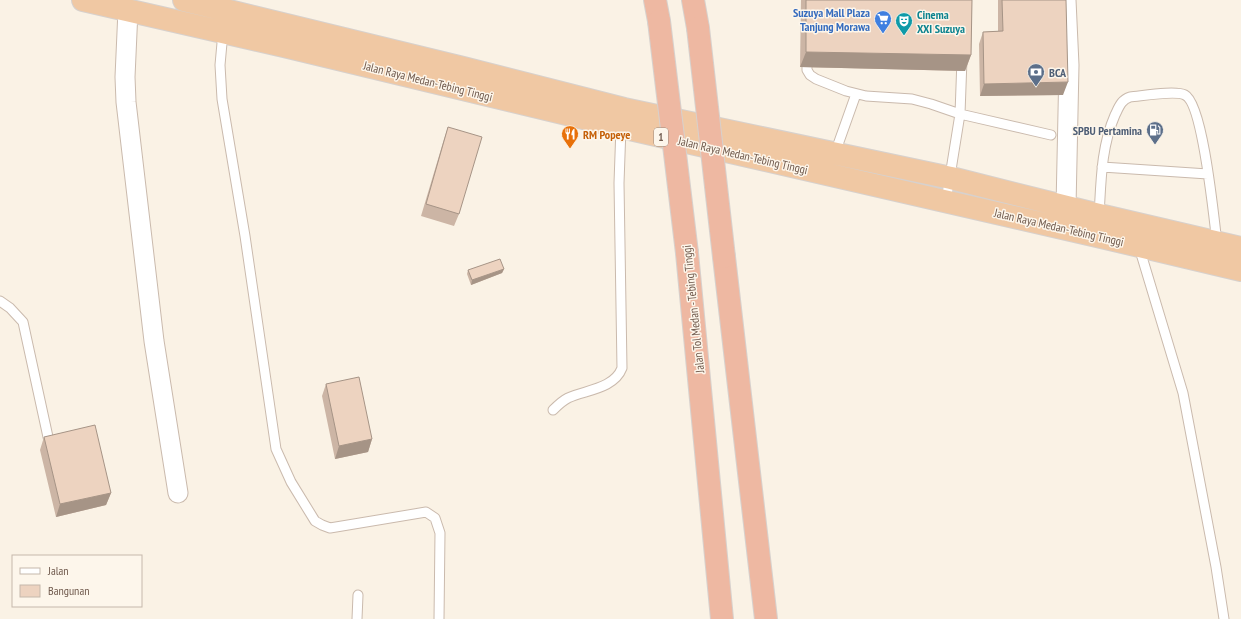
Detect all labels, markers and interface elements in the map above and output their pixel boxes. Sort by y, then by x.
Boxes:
place label: Suzuya Mall Plaza Tanjung Morawa [793,5,870,34]
place label: Cinema XXI Suzuya [917,7,965,36]
supermarket icon: Suzuya Mall Plaza Tanjung Morawa [873,9,893,34]
theatre icon: Cinema XXI Suzuya [894,11,914,36]
street label: Jalan Raya Medan-Tebing Tinggi [361,57,494,104]
bank icon: BCA [1026,62,1046,87]
place label: BCA [1049,65,1067,80]
fuel station icon: SPBU Pertamina [1145,120,1165,145]
place label: SPBU Pertamina [1073,123,1142,138]
restaurant icon: RM Popeye [560,124,580,149]
place label: RM Popeye [583,127,630,142]
road number: 1 [654,128,668,146]
street label: Jalan Raya Medan-Tebing Tinggi [676,133,809,177]
street label: Jalan Raya Medan-Tebing Tinggi [992,205,1125,249]
street label: Jalan Tol Medan - Tebing Tinggi [679,244,707,375]
legend [12,555,142,607]
text: Jalan [47,563,69,578]
text: Bangunan [48,583,89,598]

